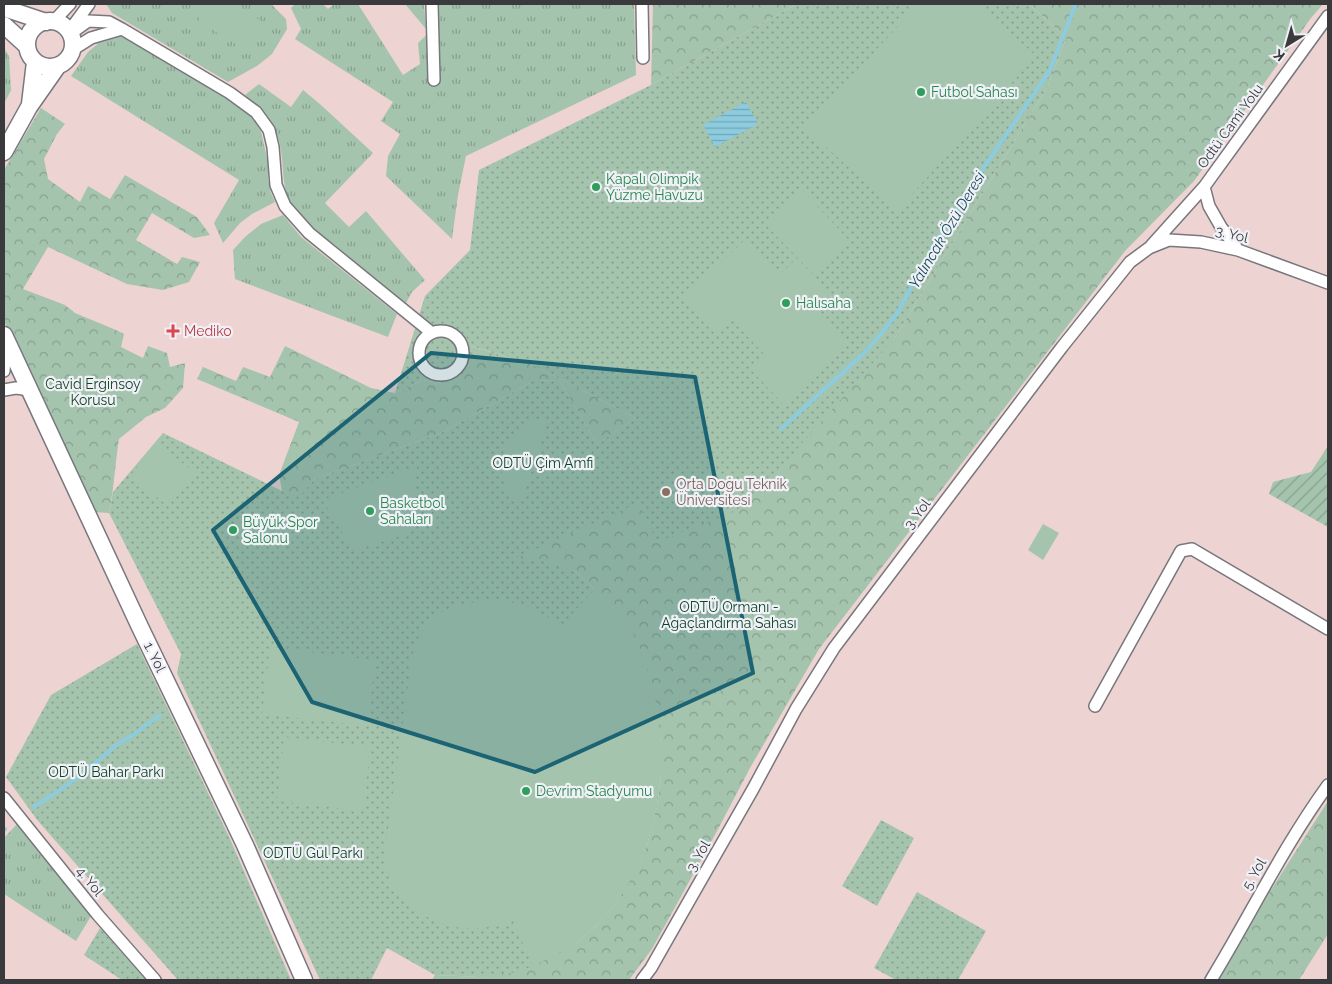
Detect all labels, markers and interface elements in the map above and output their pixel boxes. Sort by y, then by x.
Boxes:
north arrow [1262,20,1312,70]
text: K [1270,46,1288,65]
street label: Odtü Cami Yolu [1194,81,1266,171]
place label: Futbol Sahası [931,84,1017,100]
marker: Futbol Sahası [915,86,927,98]
water label: Yalıncak Özü Deresi [904,167,989,291]
place label: Kapalı Olimpik Yüzme Havuzu [606,171,703,203]
marker: Kapalı Olimpik Yüzme Havuzu [590,181,602,193]
street label: 3. Yol [1214,222,1250,246]
place label: Halısaha [796,295,851,311]
marker: Halısaha [780,297,792,309]
place label: Mediko [184,323,232,339]
marker: Mediko [166,324,180,338]
park label: Cavid Erginsoy Korusu [45,376,141,408]
park label: ODTÜ Çim Amfi [493,453,593,471]
place label: Orta Doğu Teknik Üniversitesi [676,476,788,508]
marker: Orta Doğu Teknik Üniversitesi [660,486,672,498]
place label: Basketbol Sahaları [380,495,445,527]
street label: 3. Yol [901,496,933,532]
marker: Basketbol Sahaları [364,505,376,517]
place label: Büyük Spor Salonu [243,514,318,546]
marker: Büyük Spor Salonu [227,524,239,536]
park label: ODTÜ Ormanı - Ağaçlandırma Sahası [661,597,797,631]
street label: 1. Yol [141,639,169,675]
park label: ODTÜ Bahar Parkı [48,762,164,780]
place label: Devrim Stadyumu [536,783,652,799]
marker: Devrim Stadyumu [520,785,532,797]
street label: 3. Yol [683,837,713,874]
park label: ODTÜ Gül Parkı [263,843,363,861]
street label: 5. Yol [1239,855,1269,892]
street label: 4. Yol [73,863,107,899]

